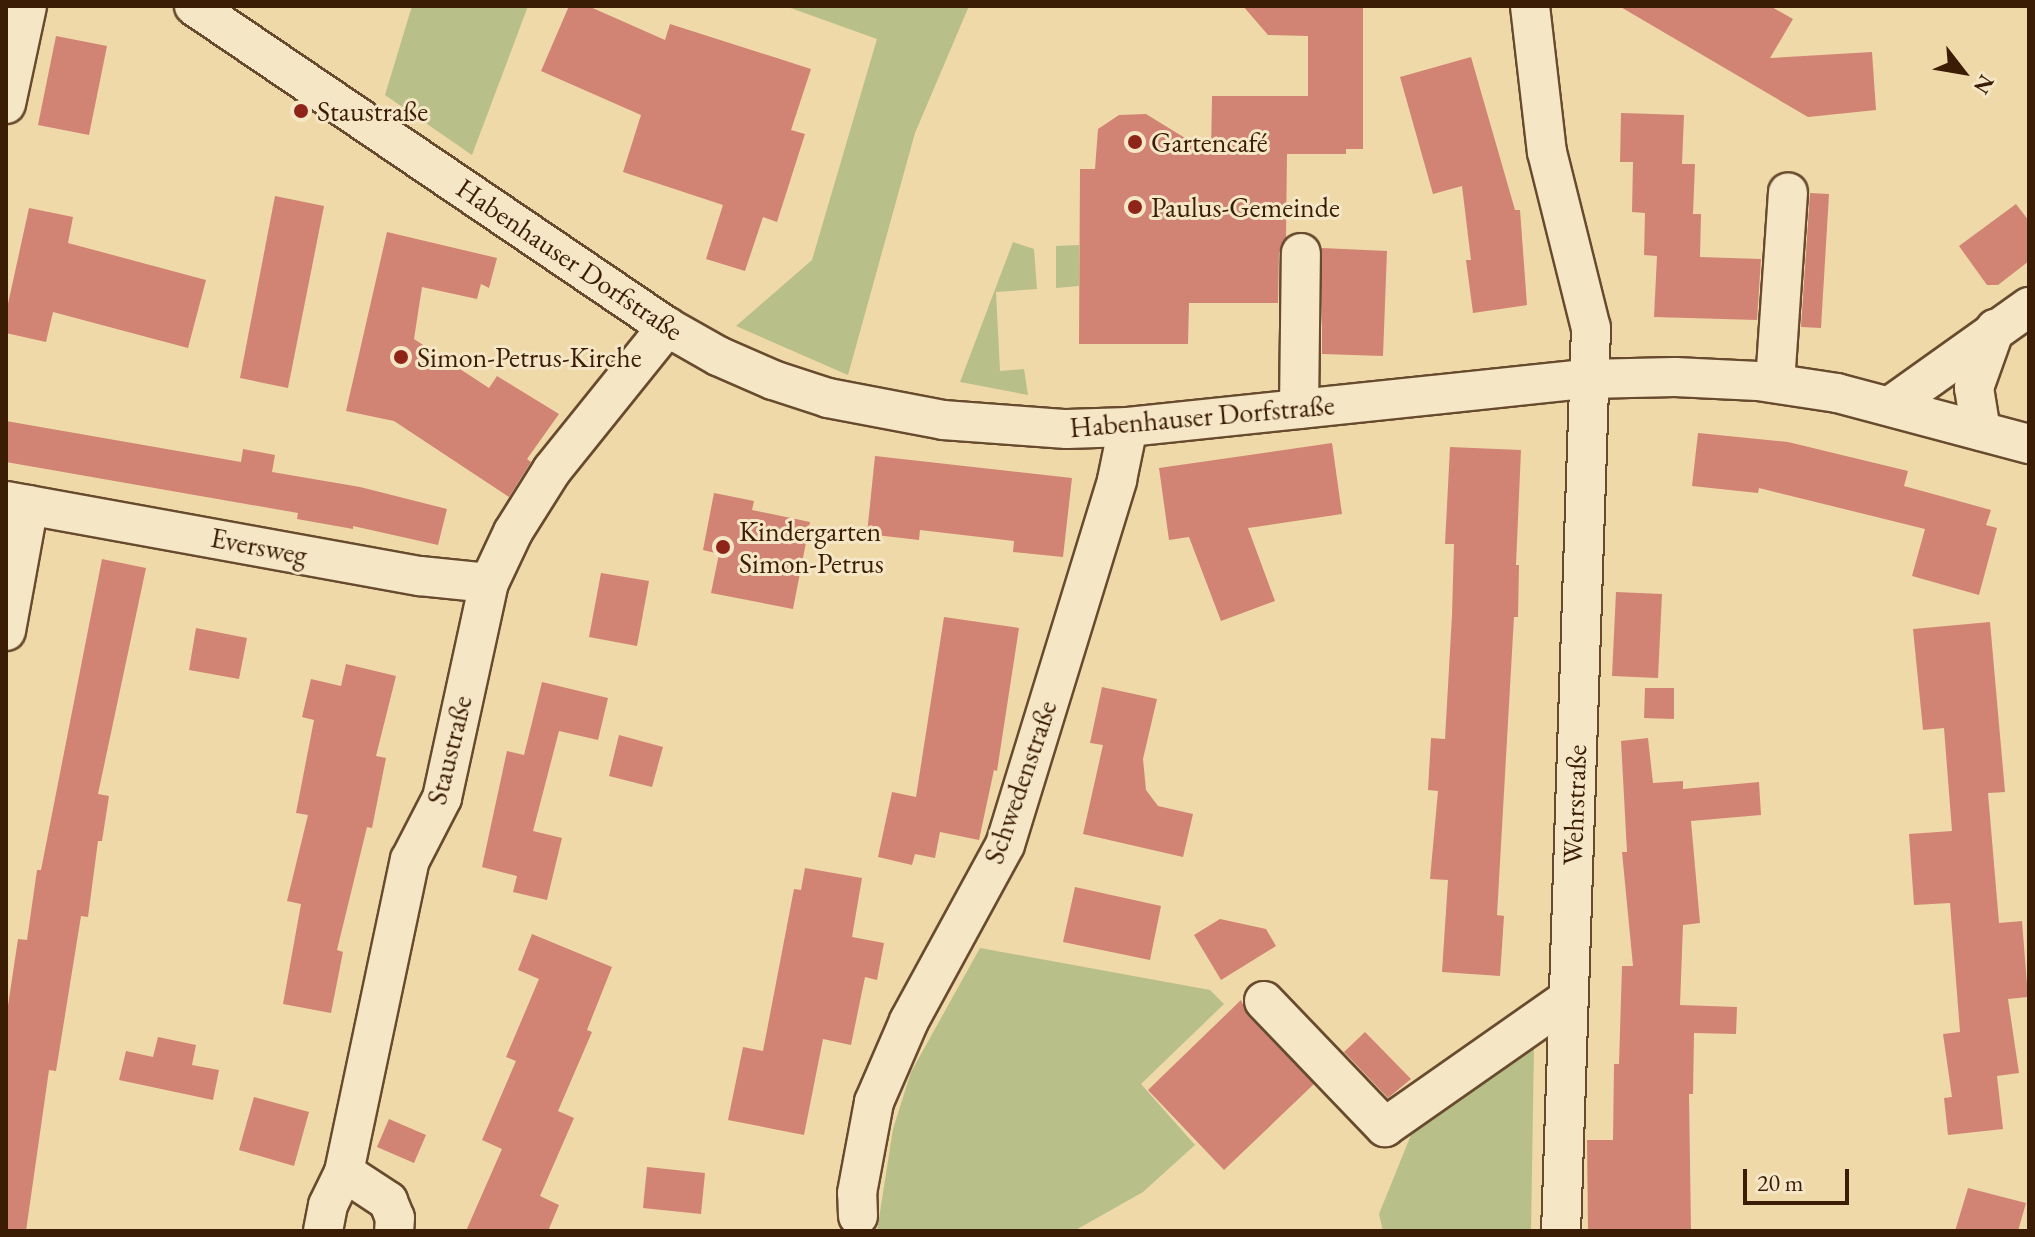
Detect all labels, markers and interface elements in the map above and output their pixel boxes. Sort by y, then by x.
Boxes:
north arrow [1923,32,2003,112]
text: N [1967,70,2001,100]
place label: Staustraße [317,94,428,128]
marker: Staustraße [292,102,310,120]
place label: Gartencafé [1151,125,1268,159]
marker: Gartencafé [1126,133,1144,151]
street label: Habenhauser Dorfstraße [450,171,690,347]
place label: Paulus-Gemeinde [1151,190,1340,224]
marker: Paulus-Gemeinde [1126,198,1144,216]
place label: Simon-Petrus-Kirche [417,340,642,374]
marker: Simon-Petrus-Kirche [392,348,410,366]
street label: Habenhauser Dorfstraße [1068,388,1336,444]
place label: Kindergarten Simon-Petrus [739,514,884,580]
street label: Eversweg [208,520,310,572]
marker: Kindergarten Simon-Petrus [714,538,732,556]
street label: Staustraße [419,692,479,808]
street label: Schwedenstraße [976,696,1064,868]
street label: Wehrstraße [1555,744,1593,866]
scale bar [1747,1153,1853,1203]
text: 20 m [1757,1167,1804,1198]

